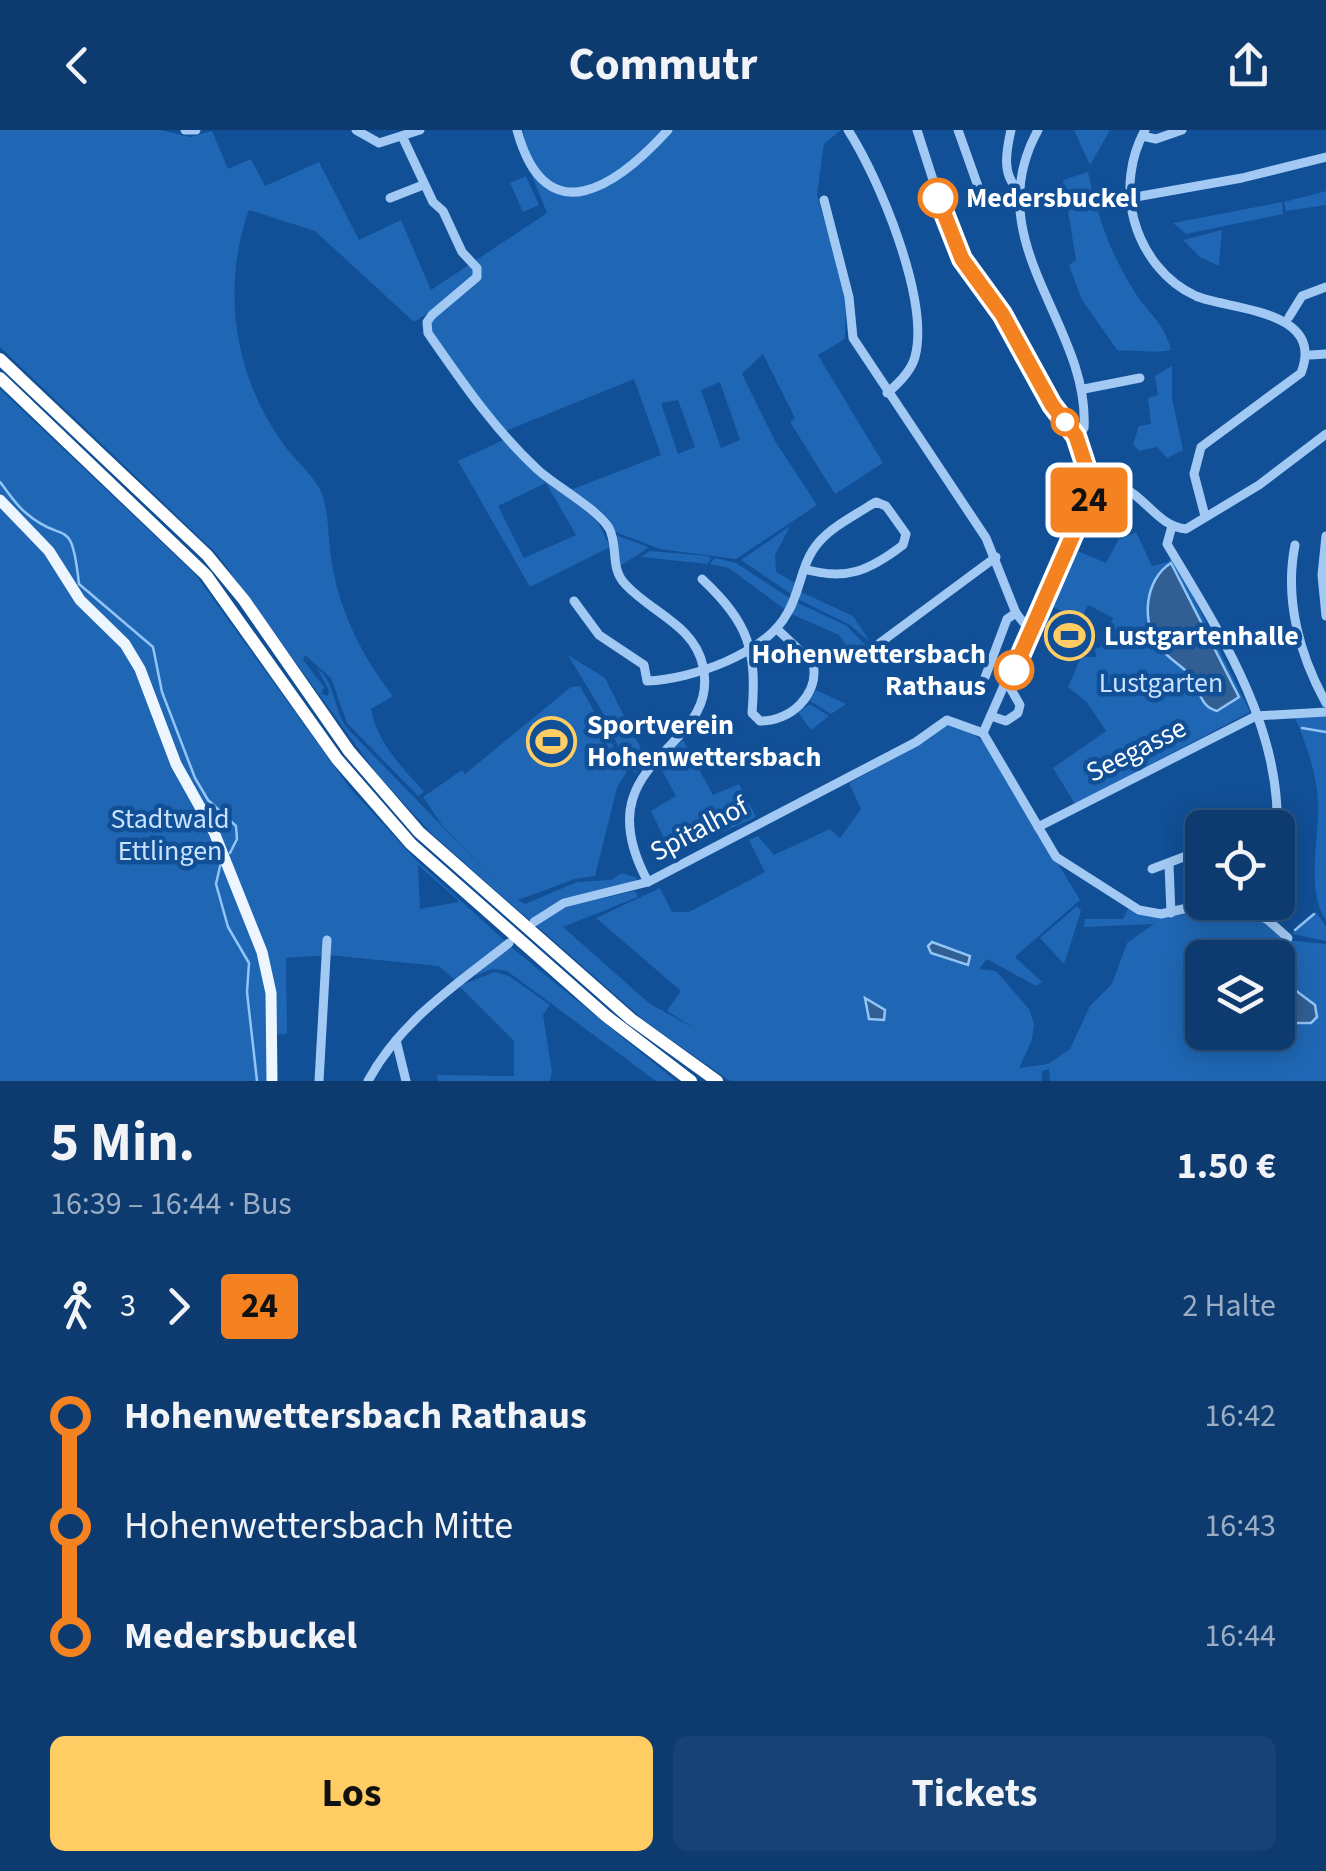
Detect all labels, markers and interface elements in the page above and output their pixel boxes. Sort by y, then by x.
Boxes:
text: Commutr [568,33,758,97]
icon: back [50,38,105,93]
icon: share [1221,38,1276,93]
place label: Medersbuckel [966,178,1138,218]
marker: Medersbuckel [919,179,957,217]
unlabelled marker [1052,409,1078,435]
line badge: 24 [1044,468,1134,532]
text: 24 [1071,475,1107,525]
sports icon: Lustgartenhalle [1043,610,1095,662]
place label: Lustgartenhalle [1104,616,1299,656]
place label: Hohenwettersbach Rathaus [752,634,986,706]
marker: Hohenwettersbach Rathaus [995,651,1033,689]
park label: Lustgarten [1099,663,1223,703]
place label: Sportverein Hohenwettersbach [587,705,821,777]
street label: Seegasse [1079,708,1193,792]
sports icon: Sportverein Hohenwettersbach [526,715,578,767]
street label: Spitalhof [643,786,756,872]
park label: Stadtwald Ettlingen [111,799,229,871]
map controls [1185,810,1295,1050]
button: locate [1185,810,1295,920]
button: layers [1185,940,1295,1050]
text: 5 Min. [50,1104,195,1182]
text: 1.50 € [1177,1139,1276,1193]
text: 16:39 – 16:44 · Bus [50,1181,292,1227]
icon: walk [50,1279,105,1334]
icon: forward [151,1279,206,1334]
text: 24 [241,1281,278,1331]
text: 3 [120,1283,136,1329]
text: 2 Halte [1182,1283,1276,1329]
text: Hohenwettersbach Rathaus [124,1389,587,1443]
text: 16:42 [1204,1393,1276,1439]
text: Hohenwettersbach Mitte [124,1499,513,1553]
text: 16:43 [1204,1503,1276,1549]
text: Medersbuckel [124,1609,357,1663]
text: 16:44 [1204,1613,1276,1659]
button: Los [50,1736,653,1851]
button: Tickets [673,1736,1276,1851]

